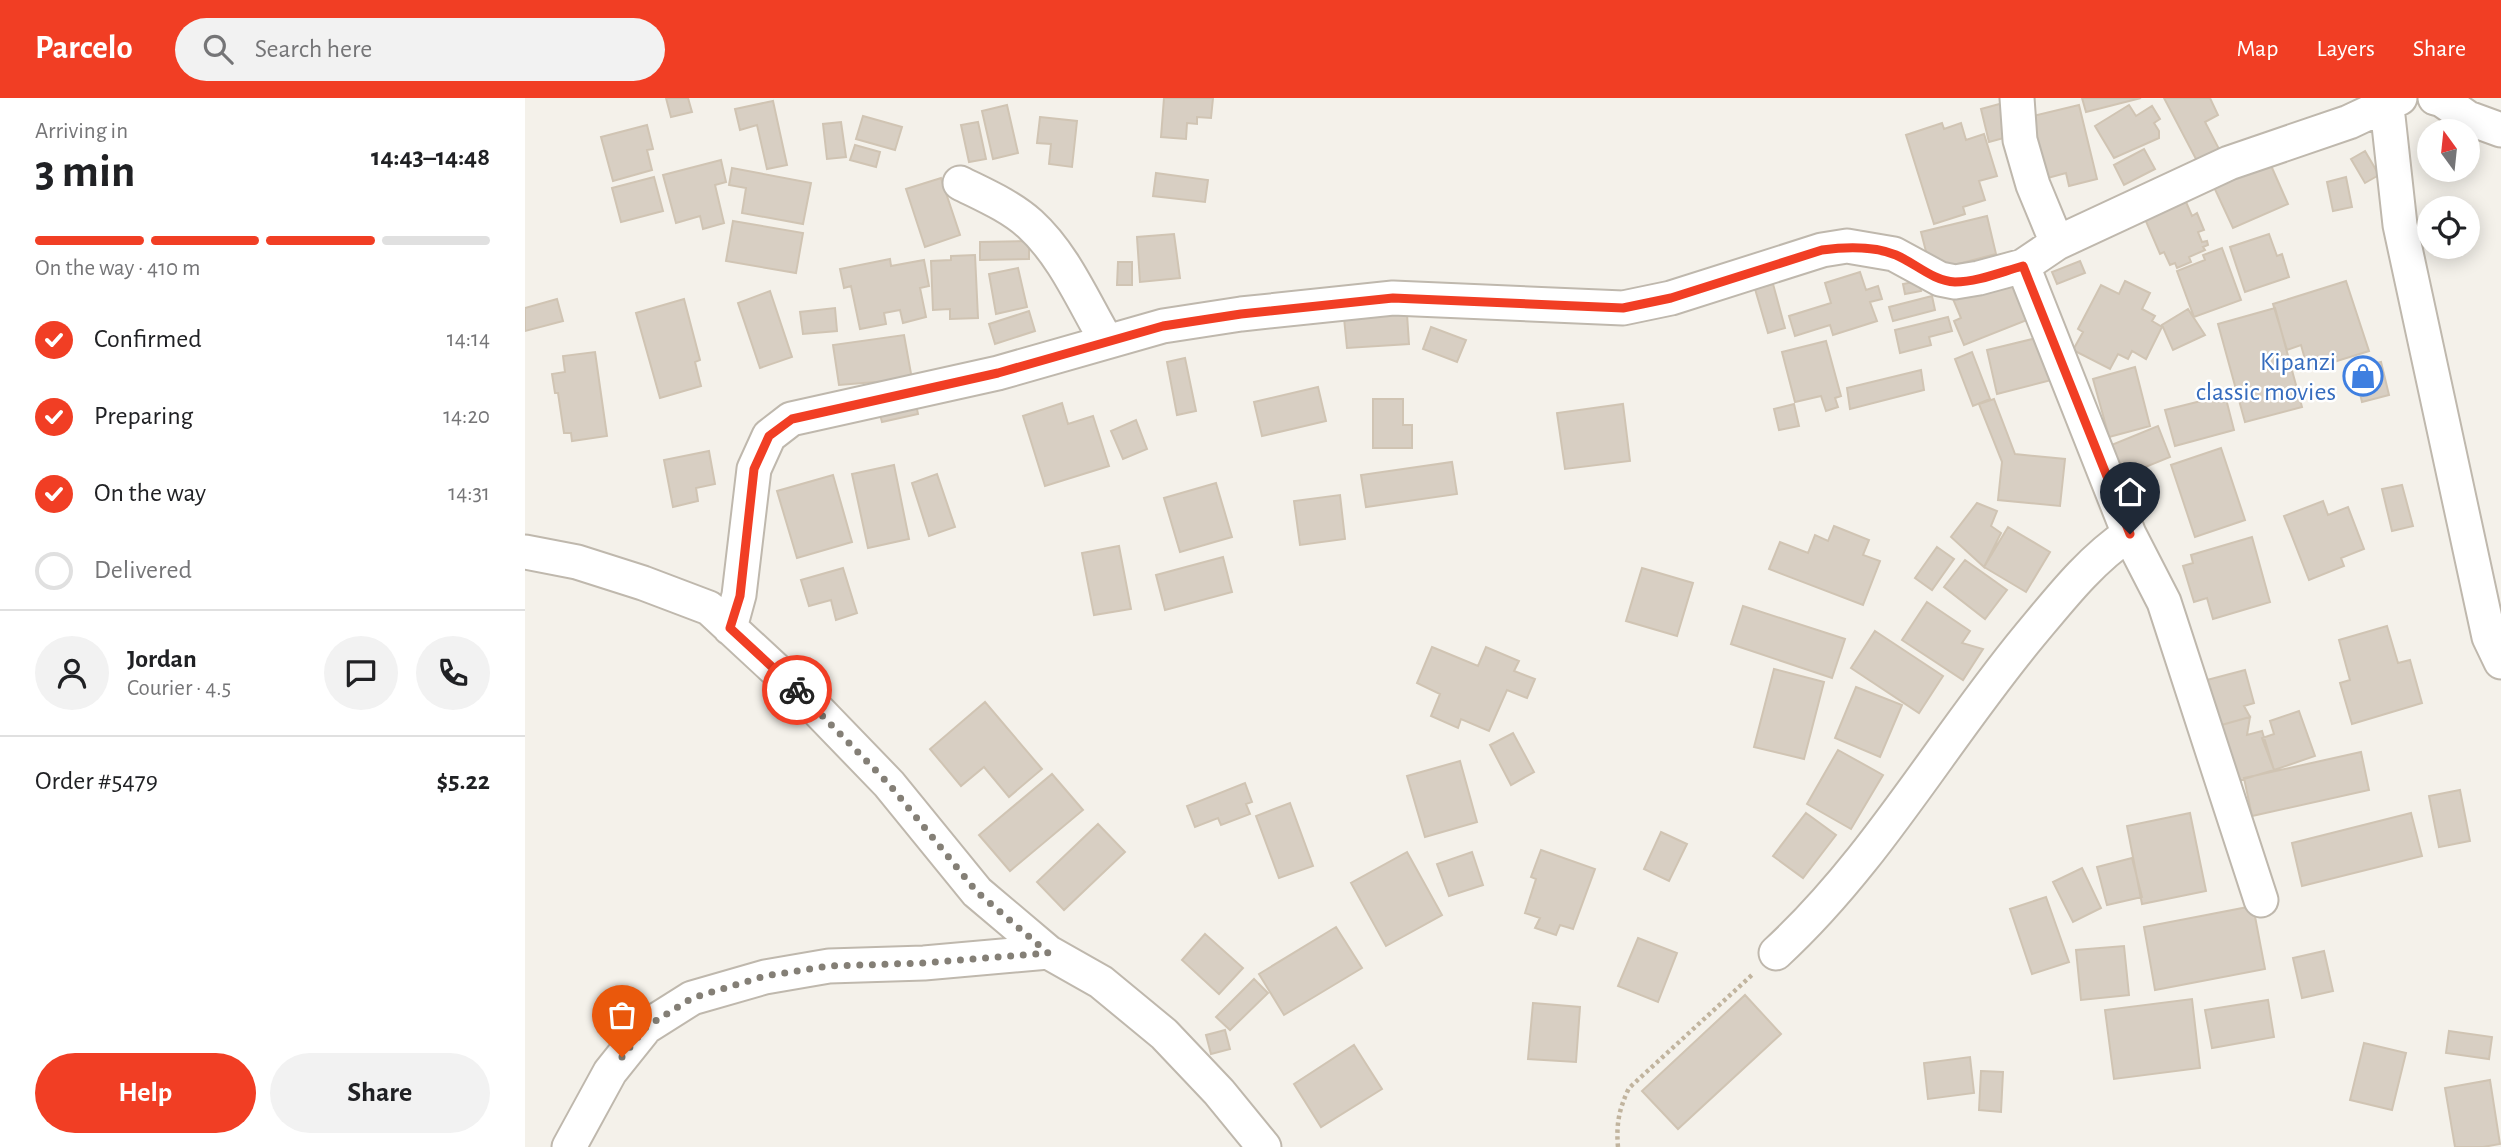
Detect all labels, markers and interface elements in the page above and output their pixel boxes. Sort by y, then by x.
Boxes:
search box [175,18,665,81]
icon: search [199,30,237,68]
text: Parcelo [35,32,133,65]
text: Search here [255,36,372,62]
text: Map [2236,37,2278,61]
text: Layers [2316,37,2375,61]
text: Share [2413,37,2466,61]
north arrow [2417,119,2480,182]
map controls [2417,119,2480,259]
text: Arriving in [35,120,128,143]
text: 14:43–14:48 [371,144,490,170]
text: 3 min [35,149,135,195]
button: locate [2417,196,2480,259]
text: On the way · 410 m [35,257,200,280]
icon: check [35,321,73,359]
text: Confirmed [94,326,202,352]
text: 14:14 [447,328,490,351]
place label: Kipanzi classic movies [2196,349,2336,405]
shop icon: Kipanzi classic movies [2342,355,2384,397]
icon: check [35,398,73,436]
text: Preparing [94,403,193,429]
text: 14:20 [443,405,490,428]
pin [2100,462,2160,534]
icon: home [2111,473,2149,511]
icon: check [35,475,73,513]
text: On the way [94,480,206,506]
text: 14:31 [448,482,490,505]
text: Delivered [94,557,192,583]
button: person [35,636,109,710]
button: chat [324,636,398,710]
button: phone [416,636,490,710]
text: Jordan [127,646,197,672]
courier [762,655,832,725]
icon: bike [778,671,816,709]
text: Courier · 4.5 [127,677,231,700]
text: Order #5479 [35,768,158,794]
text: $5.22 [437,768,490,794]
pin [592,985,652,1057]
icon: bag [603,996,641,1034]
button: Help [35,1053,256,1133]
button: Share [270,1053,490,1133]

